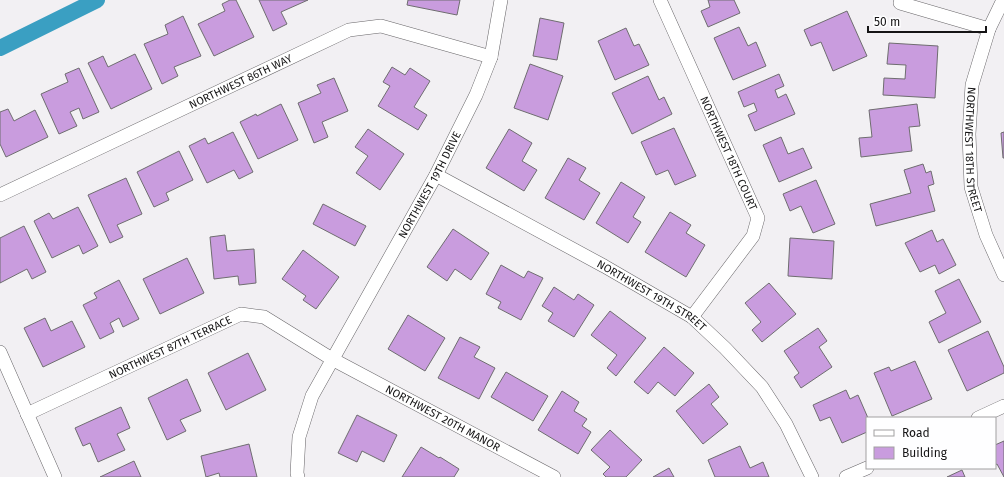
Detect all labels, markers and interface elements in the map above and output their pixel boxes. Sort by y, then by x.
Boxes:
scale bar [868,8,986,34]
text: 50 m [874,15,900,29]
street label: NORTHWEST 86TH WAY [187,51,294,111]
street label: NORTHWEST 18TH STREET [962,87,985,214]
street label: NORTHWEST 18TH COURT [698,94,760,213]
street label: NORTHWEST 19TH DRIVE [395,129,463,240]
street label: NORTHWEST 19TH STREET [595,257,709,334]
street label: NORTHWEST 87TH TERRACE [107,313,234,381]
street label: NORTHWEST 20TH MANOR [383,382,503,454]
legend [866,417,996,469]
text: Road [902,426,930,440]
text: Building [902,446,948,460]

